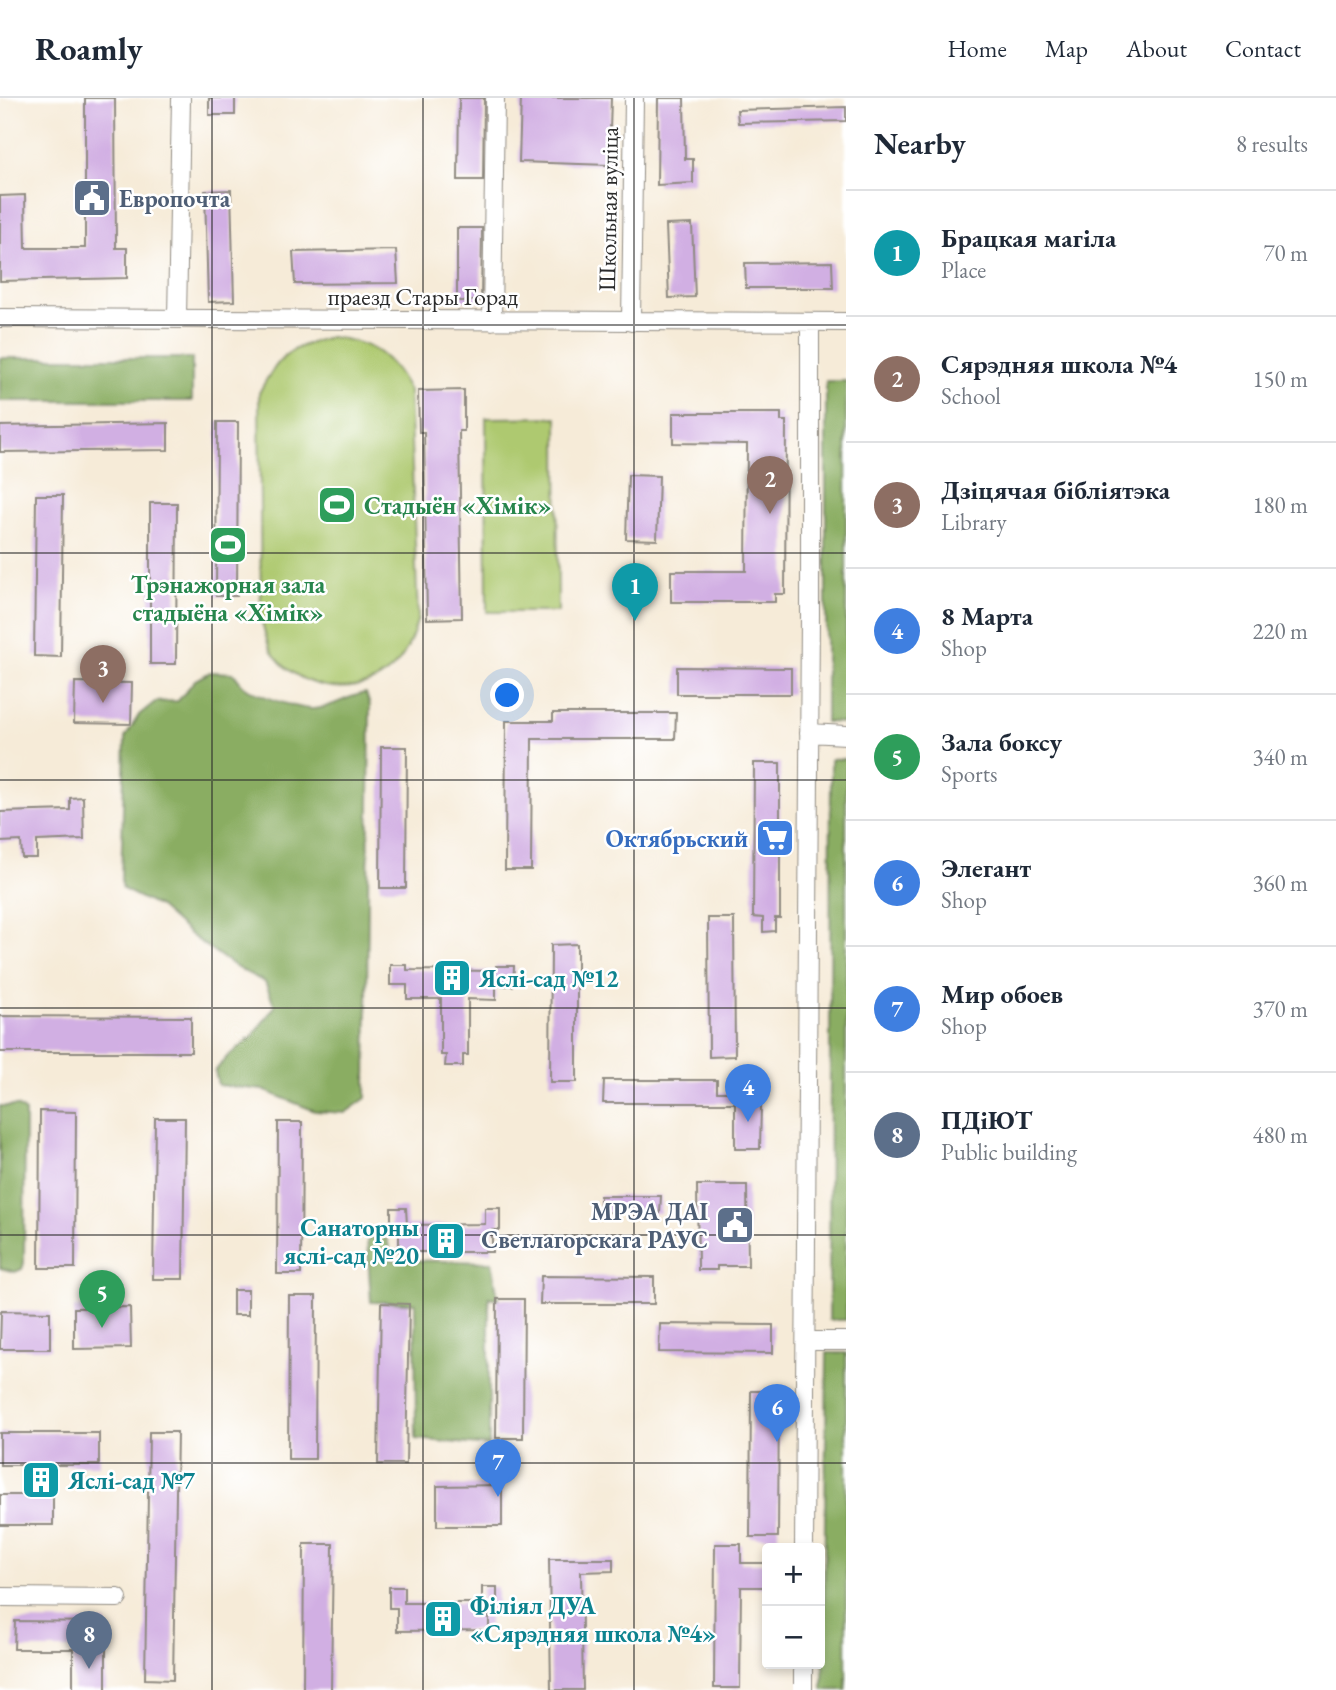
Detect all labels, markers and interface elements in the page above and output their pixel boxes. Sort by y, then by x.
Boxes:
text: Roamly [35,27,143,70]
text: Home [947,33,1007,64]
text: Map [1045,33,1088,64]
text: About [1126,33,1187,64]
text: Contact [1225,33,1301,64]
text: Nearby [874,124,966,163]
street label: Школьная вуліца [591,126,625,292]
text: 8 results [1236,129,1308,159]
public building icon: Европочта [71,177,113,219]
place label: Европочта [119,183,231,214]
text: Брацкая магіла [941,221,1116,255]
text: 1 [891,238,903,268]
text: 70 m [1263,238,1308,268]
text: Place [941,255,986,285]
street label: праезд Стары Горад [328,281,518,312]
text: Сярэдняя школа №4 [941,347,1177,381]
text: 2 [891,364,903,394]
text: 150 m [1252,364,1308,394]
text: School [941,381,1001,411]
pin: 2 [747,456,793,514]
text: Дзіцячая бібліятэка [941,473,1170,507]
sports icon: Стадыён «Хімік» [316,484,358,526]
place label: Стадыён «Хімік» [364,490,551,521]
text: 3 [891,490,903,520]
text: 180 m [1252,490,1308,520]
text: Library [941,507,1007,537]
sports icon: Трэнажорная зала стадыёна «Хімік» [207,524,249,566]
pin: 1 [612,563,658,621]
place label: Трэнажорная зала стадыёна «Хімік» [131,569,326,628]
text: 8 Марта [941,599,1033,633]
text: 4 [891,616,903,646]
text: 220 m [1252,616,1308,646]
text: Shop [941,633,987,663]
pin: 3 [80,645,126,703]
your location [490,678,524,712]
text: Зала боксу [941,725,1062,759]
text: 5 [891,742,903,772]
text: 340 m [1252,742,1308,772]
text: Sports [941,759,997,789]
supermarket icon: Октябрьский [754,817,796,859]
place label: Октябрьский [606,823,748,854]
text: Элегант [941,851,1031,885]
text: 6 [891,868,903,898]
text: 360 m [1252,868,1308,898]
text: Shop [941,885,987,915]
building icon: Яслі-сад №12 [431,957,473,999]
place label: Яслі-сад №12 [478,963,619,994]
text: Мир обоев [941,977,1063,1011]
text: 7 [891,994,903,1024]
text: 370 m [1252,994,1308,1024]
text: Shop [941,1011,987,1041]
pin: 4 [725,1064,771,1122]
text: ПДіЮТ [941,1103,1032,1137]
text: 8 [891,1120,903,1150]
text: 480 m [1252,1120,1308,1150]
text: Public building [941,1137,1077,1167]
place label: МРЭА ДАІ Светлагорскага РАУС [481,1196,708,1255]
public building icon: МРЭА ДАІ Светлагорскага РАУС [714,1204,756,1246]
place label: Санаторны яслі-сад №20 [283,1212,419,1271]
building icon: Санаторны яслі-сад №20 [425,1220,467,1262]
pin: 5 [79,1270,125,1328]
pin: 6 [754,1384,800,1442]
pin: 7 [475,1439,521,1497]
building icon: Яслі-сад №7 [20,1459,62,1501]
place label: Яслі-сад №7 [67,1465,195,1496]
map controls [762,1543,825,1669]
button: + [762,1543,825,1606]
place label: Філіял ДУА «Сярэдняя школа №4» [470,1590,716,1649]
building icon: Філіял ДУА «Сярэдняя школа №4» [422,1598,464,1640]
button: − [762,1606,825,1669]
pin: 8 [66,1611,112,1669]

